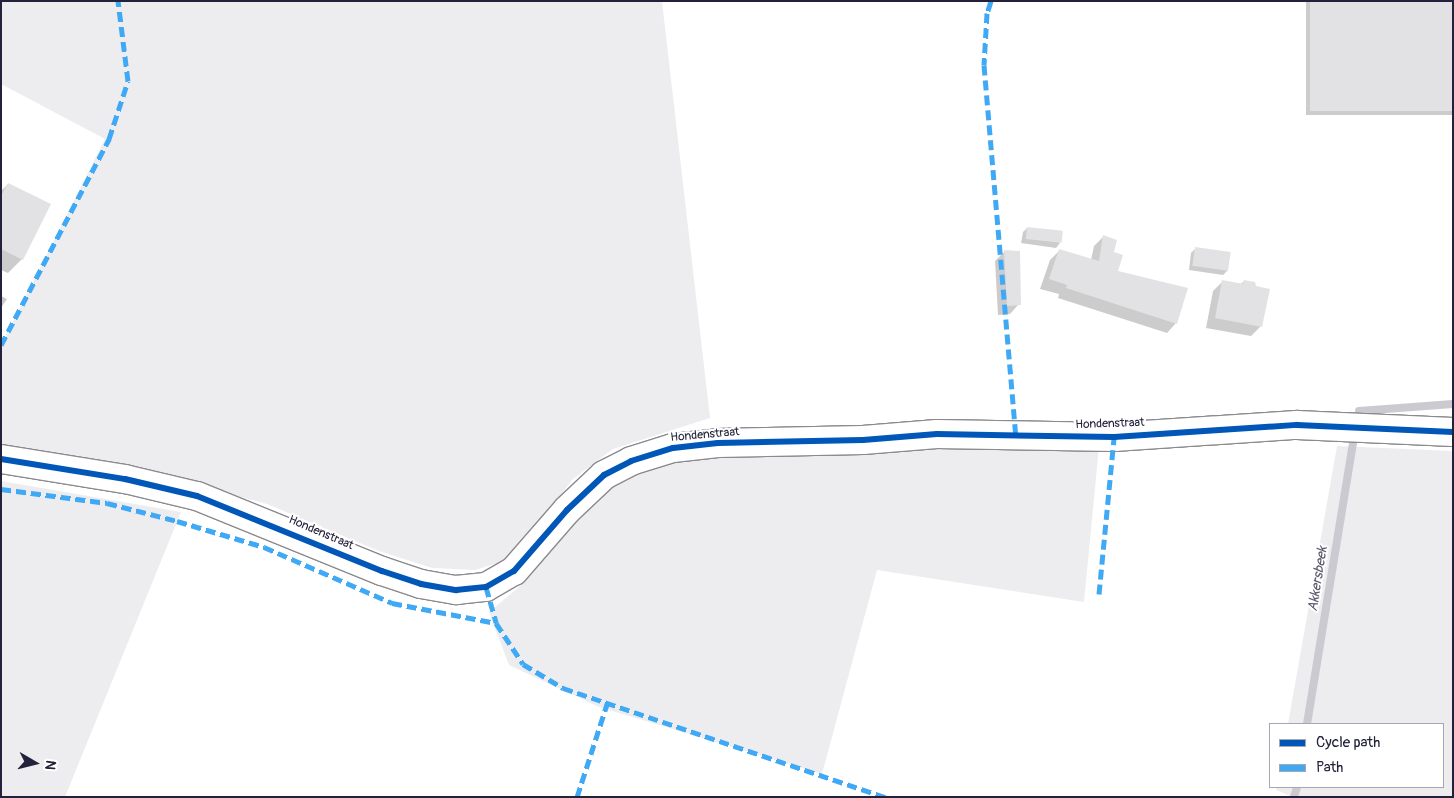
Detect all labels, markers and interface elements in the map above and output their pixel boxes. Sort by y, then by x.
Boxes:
street label: Hondenstraat [1075,416,1145,432]
street label: Hondenstraat [670,425,740,445]
street label: Hondenstraat [286,513,356,553]
water label: Akkersbeek [1305,545,1331,613]
legend [1269,723,1444,788]
text: Cycle path [1316,733,1380,752]
north arrow [10,738,60,788]
text: Path [1316,758,1343,777]
text: N [41,759,59,771]

